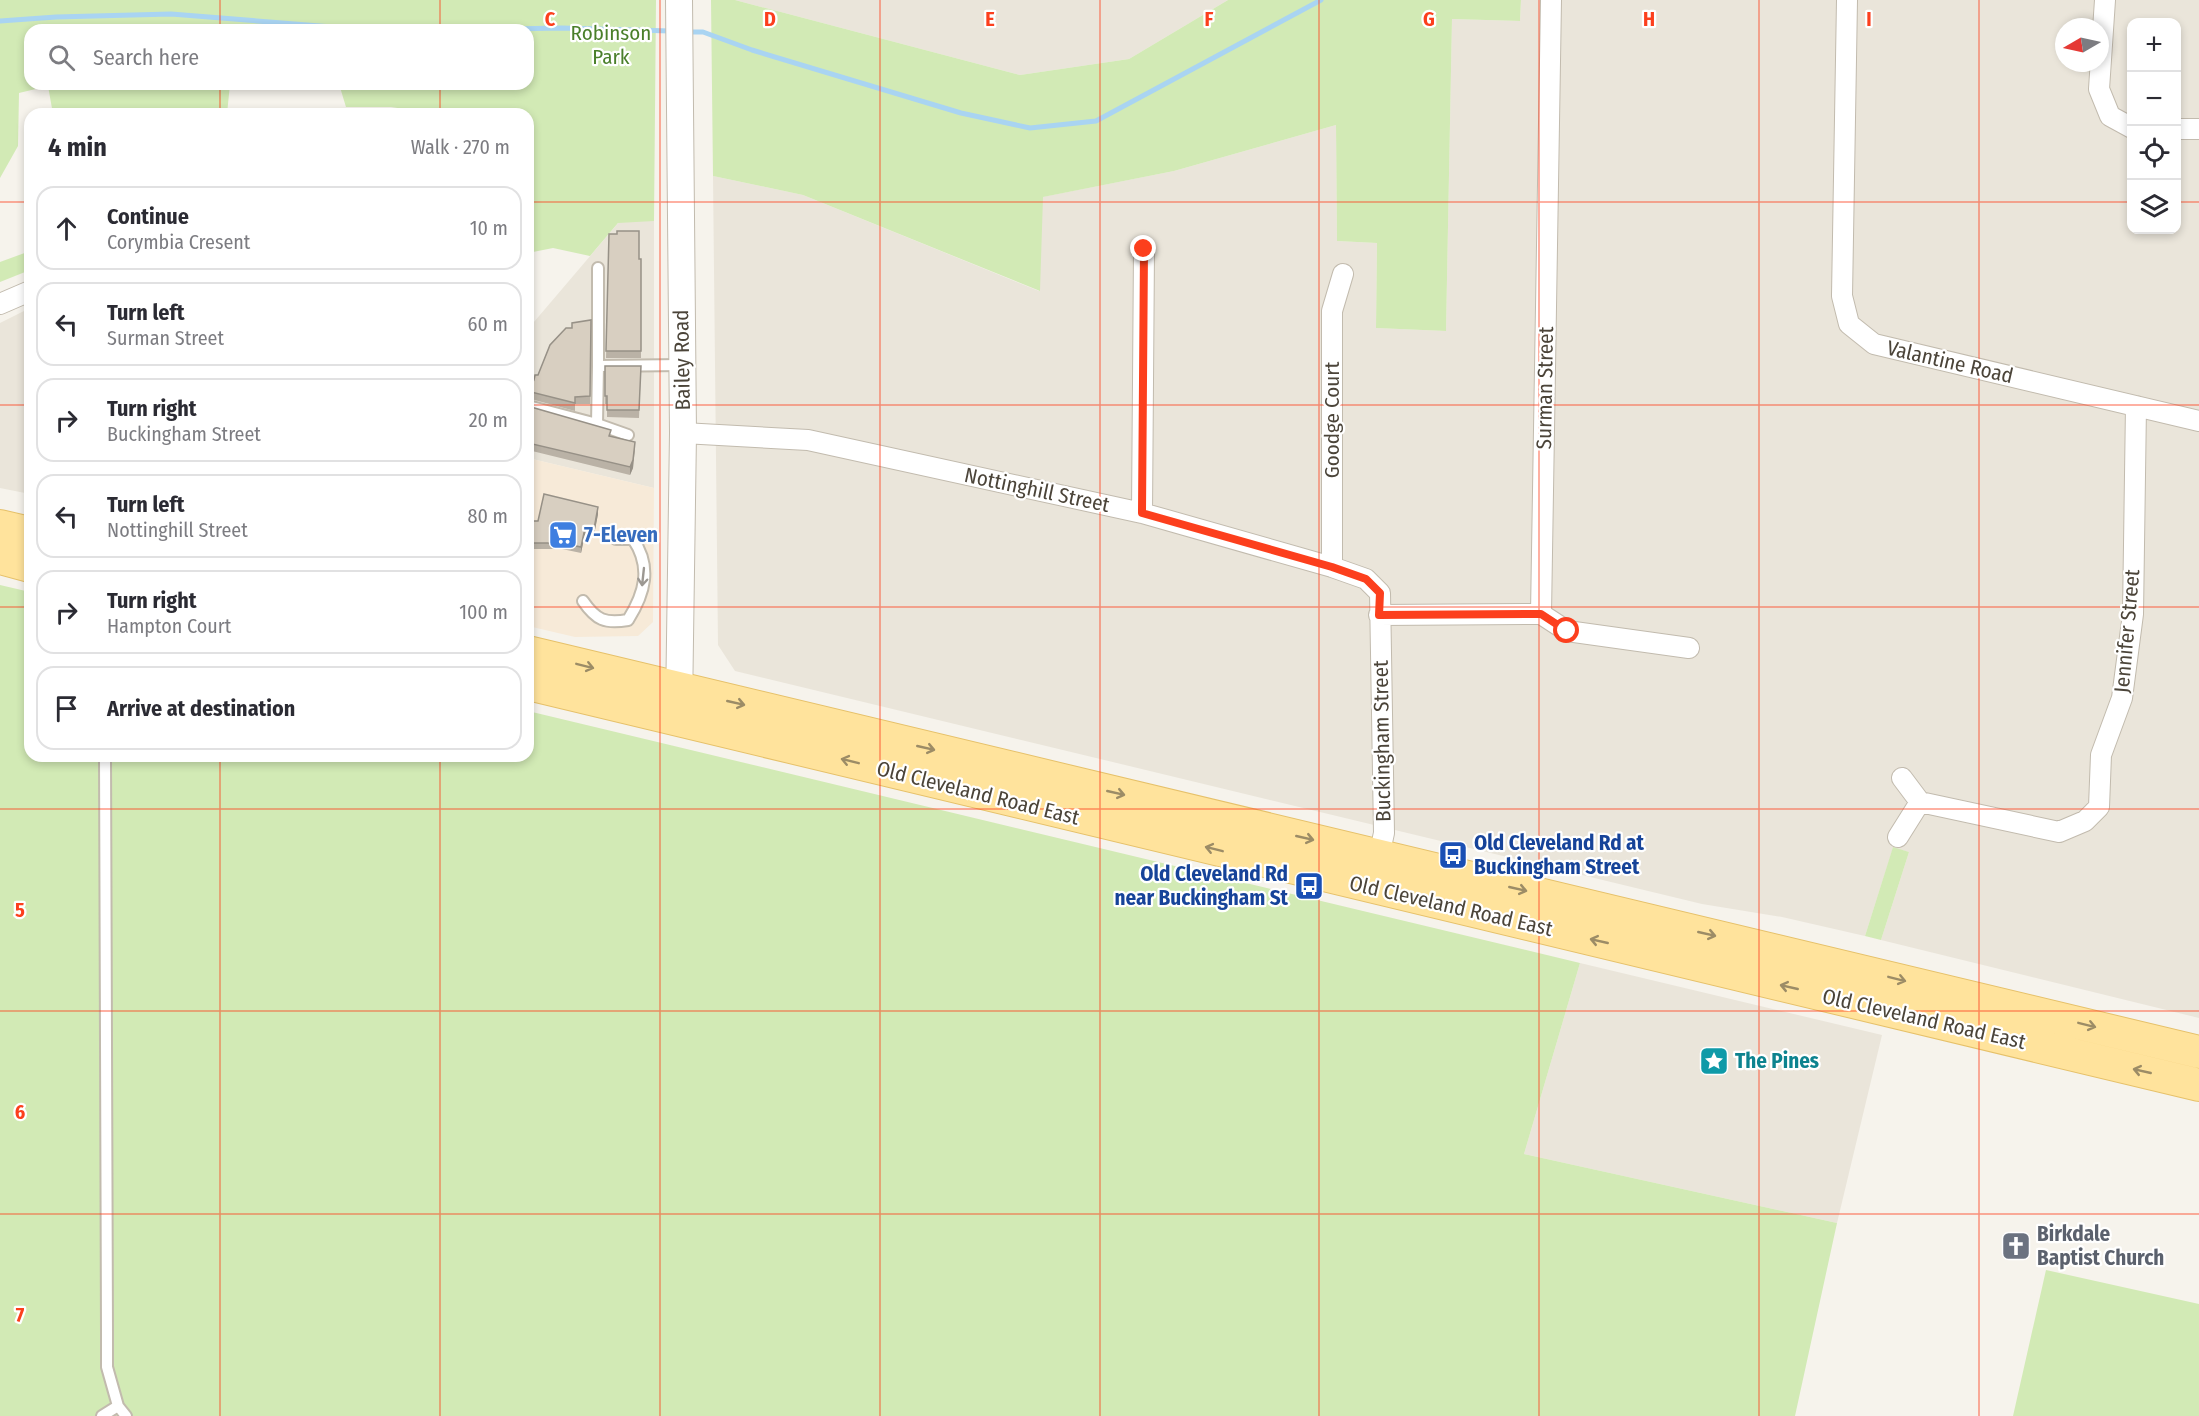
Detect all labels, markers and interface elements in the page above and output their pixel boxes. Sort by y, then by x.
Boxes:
text: C [545,7,556,31]
text: D [764,7,776,31]
text: E [985,7,995,31]
text: F [1205,7,1214,31]
text: G [1423,7,1435,31]
text: H [1643,7,1655,31]
text: I [1866,7,1872,31]
north arrow [2055,18,2109,72]
map controls [2127,18,2181,234]
button: + [2127,18,2181,72]
park label: Robinson Park [571,20,651,70]
search box [24,24,534,90]
icon: search [45,41,78,74]
text: Search here [93,44,199,71]
button: − [2127,72,2181,126]
button: locate [2127,126,2181,180]
text: 4 min [48,132,107,163]
text: Walk · 270 m [411,135,510,159]
button: layers [2127,180,2181,234]
text: Continue [107,203,189,230]
icon: ahead [50,212,83,245]
text: 10 m [470,216,508,240]
text: Corymbia Cresent [107,230,250,254]
route end [1130,235,1156,261]
text: Turn left [107,299,185,326]
icon: left [50,308,83,341]
street label: Bailey Road [668,309,696,411]
text: 60 m [468,312,508,336]
text: Surman Street [107,326,224,350]
street label: Surman Street [1531,326,1559,450]
street label: Valantine Road [1884,335,2016,389]
street label: Goodge Court [1319,362,1345,478]
text: Turn right [107,395,196,422]
icon: right [50,404,83,437]
text: 20 m [469,408,508,432]
text: Buckingham Street [107,422,261,446]
street label: Nottinghill Street [962,462,1112,518]
text: Turn left [107,491,185,518]
icon: left [50,500,83,533]
text: 80 m [468,504,508,528]
text: Nottinghill Street [107,518,248,542]
supermarket icon: 7-Eleven [547,519,579,551]
place label: 7-Eleven [584,522,658,548]
one-way arrow [637,567,648,586]
street label: Jennifer Street [2109,568,2145,694]
text: Turn right [107,587,196,614]
icon: right [50,596,83,629]
text: 100 m [459,600,508,624]
text: Hampton Court [107,614,231,638]
route start [1553,617,1579,643]
street label: Buckingham Street [1368,660,1396,822]
one-way arrow [575,661,594,673]
icon: arrive [50,692,83,725]
text: Arrive at destination [107,695,295,722]
one-way arrow [726,698,745,709]
one-way arrow [916,743,935,754]
one-way arrow [841,755,860,767]
street label: Old Cleveland Road East [874,755,1082,831]
one-way arrow [1106,788,1125,799]
place label: Old Cleveland Rd at Buckingham Street [1474,830,1645,880]
one-way arrow [1295,833,1315,844]
bus stop icon: Old Cleveland Rd at Buckingham Street [1437,839,1469,871]
one-way arrow [1205,843,1224,855]
place label: Old Cleveland Rd near Buckingham St [1115,861,1289,911]
bus stop icon: Old Cleveland Rd near Buckingham St [1293,870,1325,902]
street label: Old Cleveland Road East [1347,870,1555,942]
one-way arrow [1508,883,1527,895]
text: 5 [15,898,25,922]
one-way arrow [1697,929,1716,940]
one-way arrow [1590,935,1609,947]
one-way arrow [1887,974,1906,986]
one-way arrow [1780,980,1799,992]
street label: Old Cleveland Road East [1820,983,2028,1055]
one-way arrow [2076,1020,2096,1031]
place icon: The Pines [1698,1045,1730,1077]
place label: The Pines [1735,1048,1819,1074]
one-way arrow [2133,1065,2152,1077]
text: 6 [15,1100,25,1124]
place label: Birkdale Baptist Church [2037,1221,2164,1271]
church icon: Birkdale Baptist Church [2000,1230,2032,1262]
text: 7 [16,1303,25,1327]

